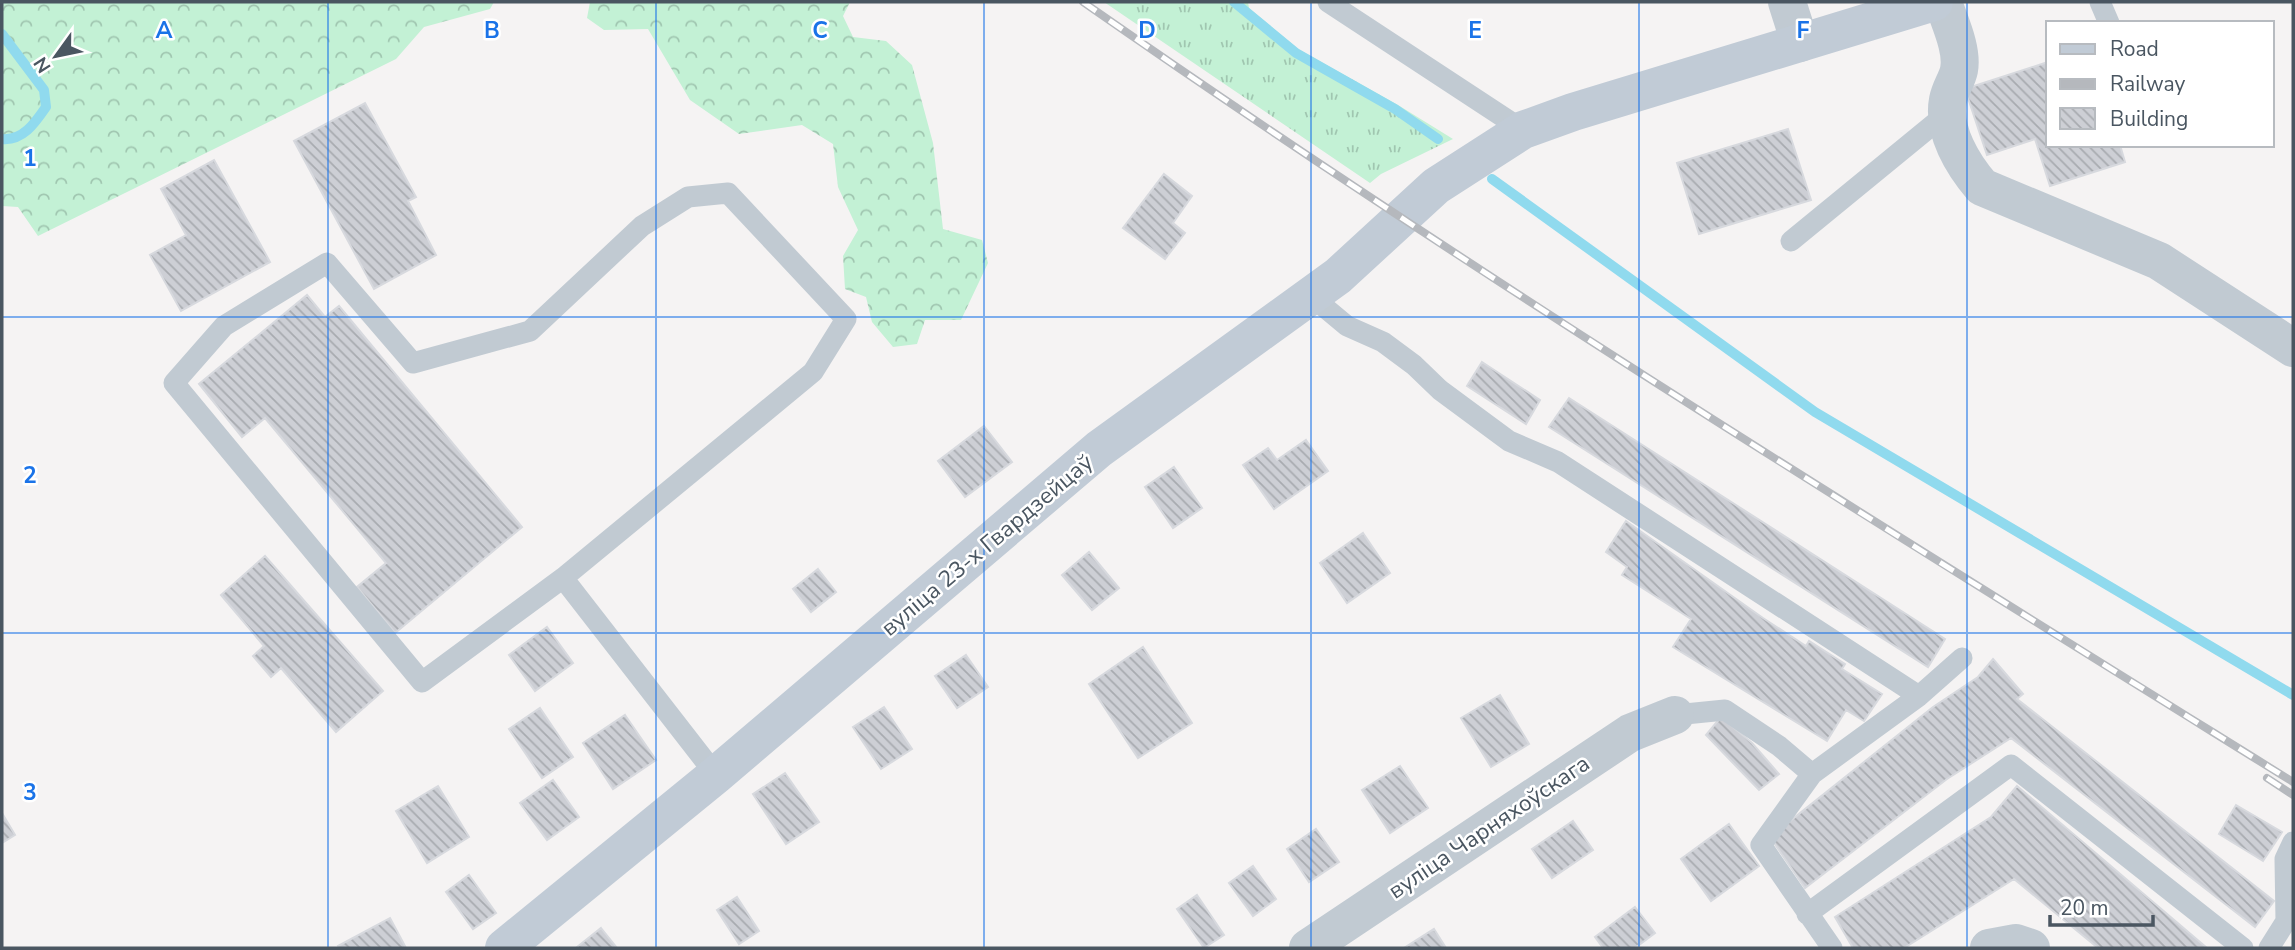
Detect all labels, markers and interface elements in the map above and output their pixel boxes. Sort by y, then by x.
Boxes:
text: A [155,15,173,46]
text: B [484,15,500,46]
text: C [812,15,828,46]
text: D [1138,15,1156,46]
text: E [1468,15,1482,46]
text: F [1797,15,1810,46]
north arrow [21,21,91,91]
legend [2046,21,2274,147]
text: Road [2110,35,2159,63]
text: N [28,52,57,78]
text: Railway [2110,70,2185,98]
text: Building [2110,105,2188,133]
text: 1 [23,143,37,174]
street label: вуліца 23-х Гвардзейцаў [874,447,1100,643]
text: 2 [23,460,37,491]
street label: вуліца Чарняхоўскага [1382,748,1596,906]
text: 3 [23,777,37,808]
scale bar [2050,884,2153,928]
text: 20 m [2060,894,2109,922]

